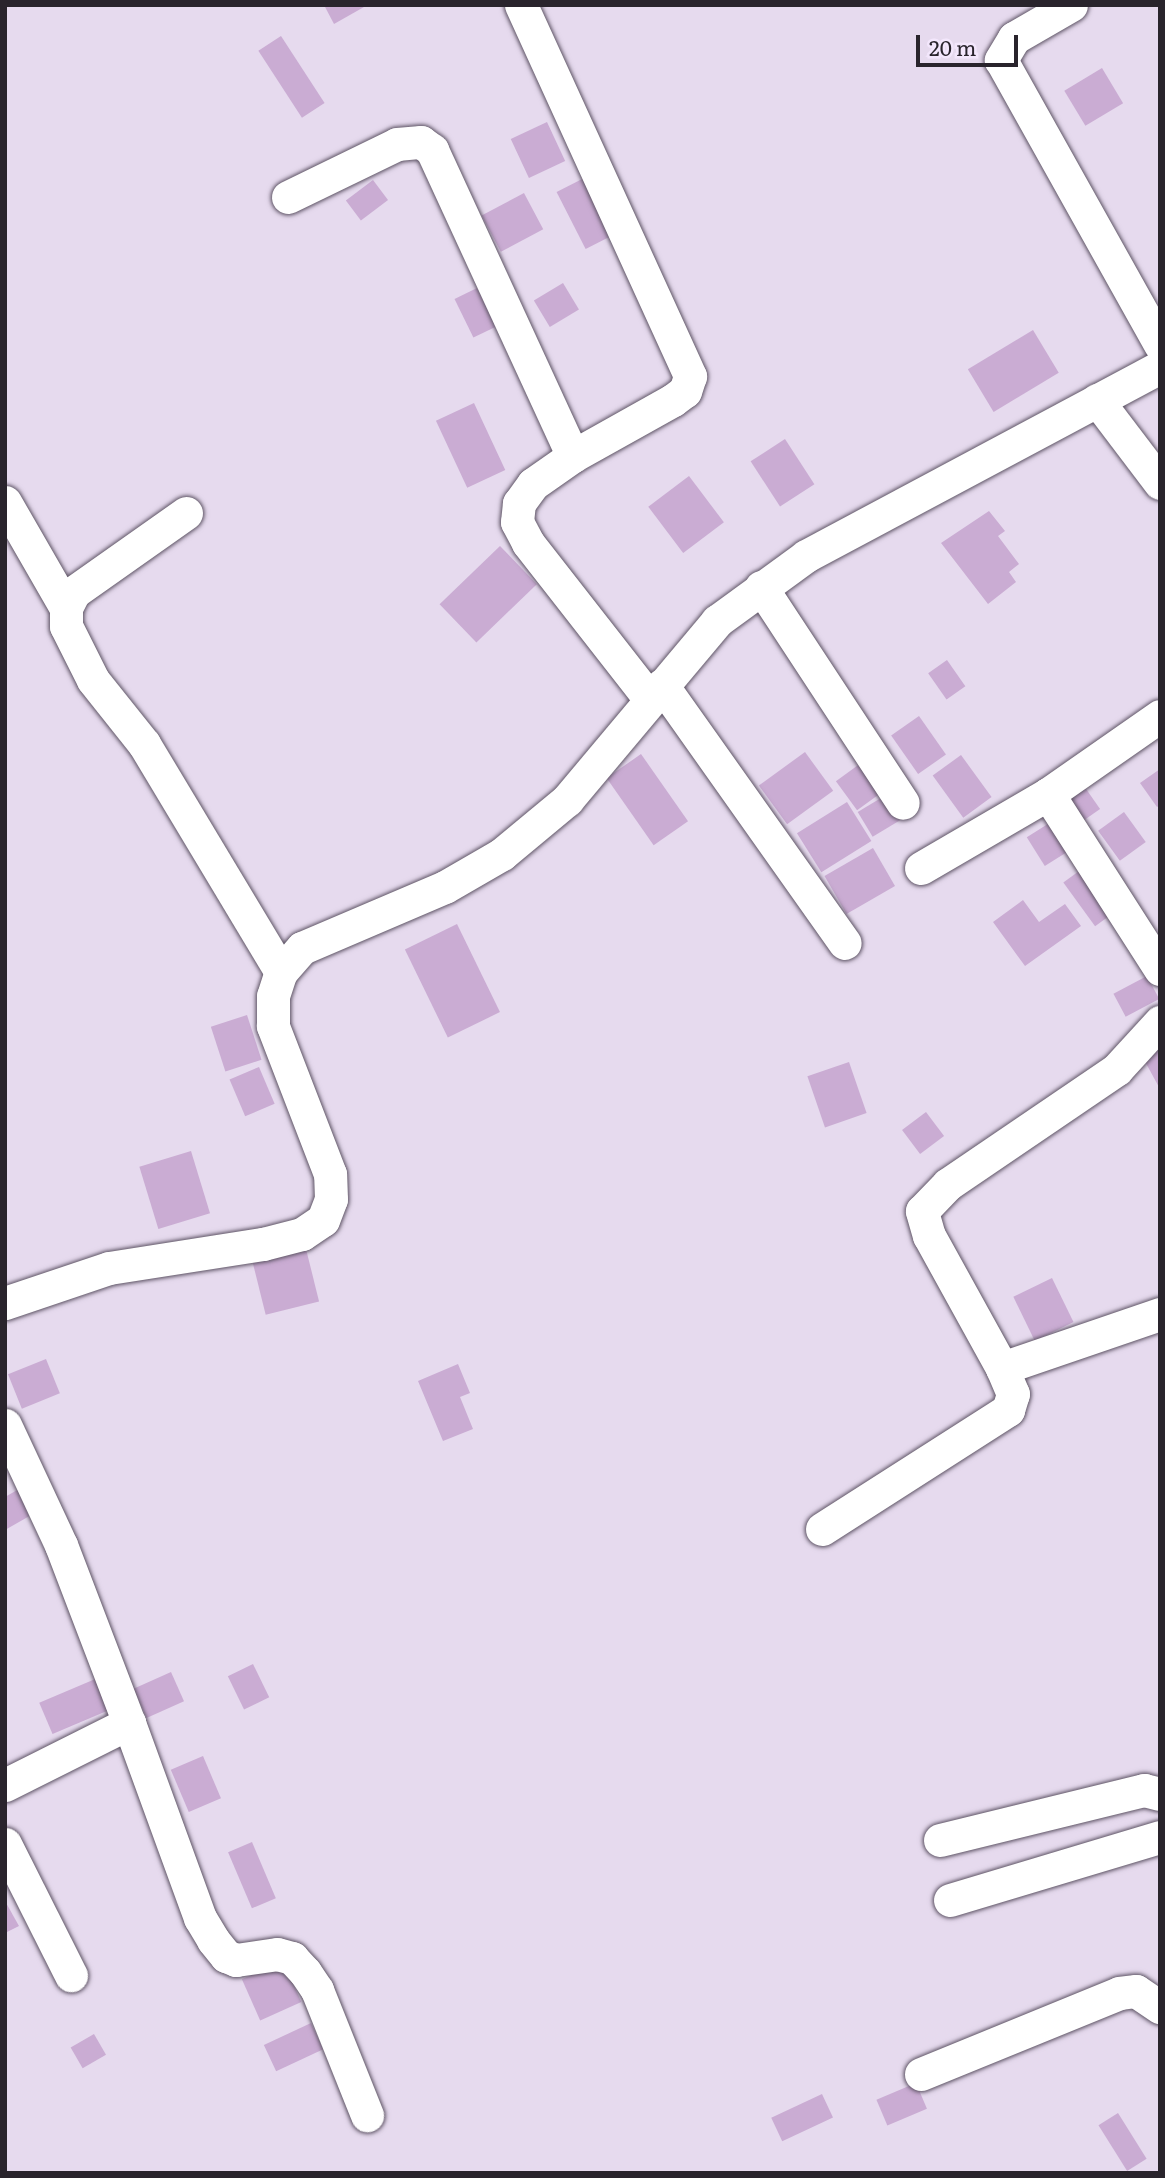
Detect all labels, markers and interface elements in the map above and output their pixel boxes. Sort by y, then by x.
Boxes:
scale bar [920,21,1021,65]
text: 20 m [929,31,976,62]

